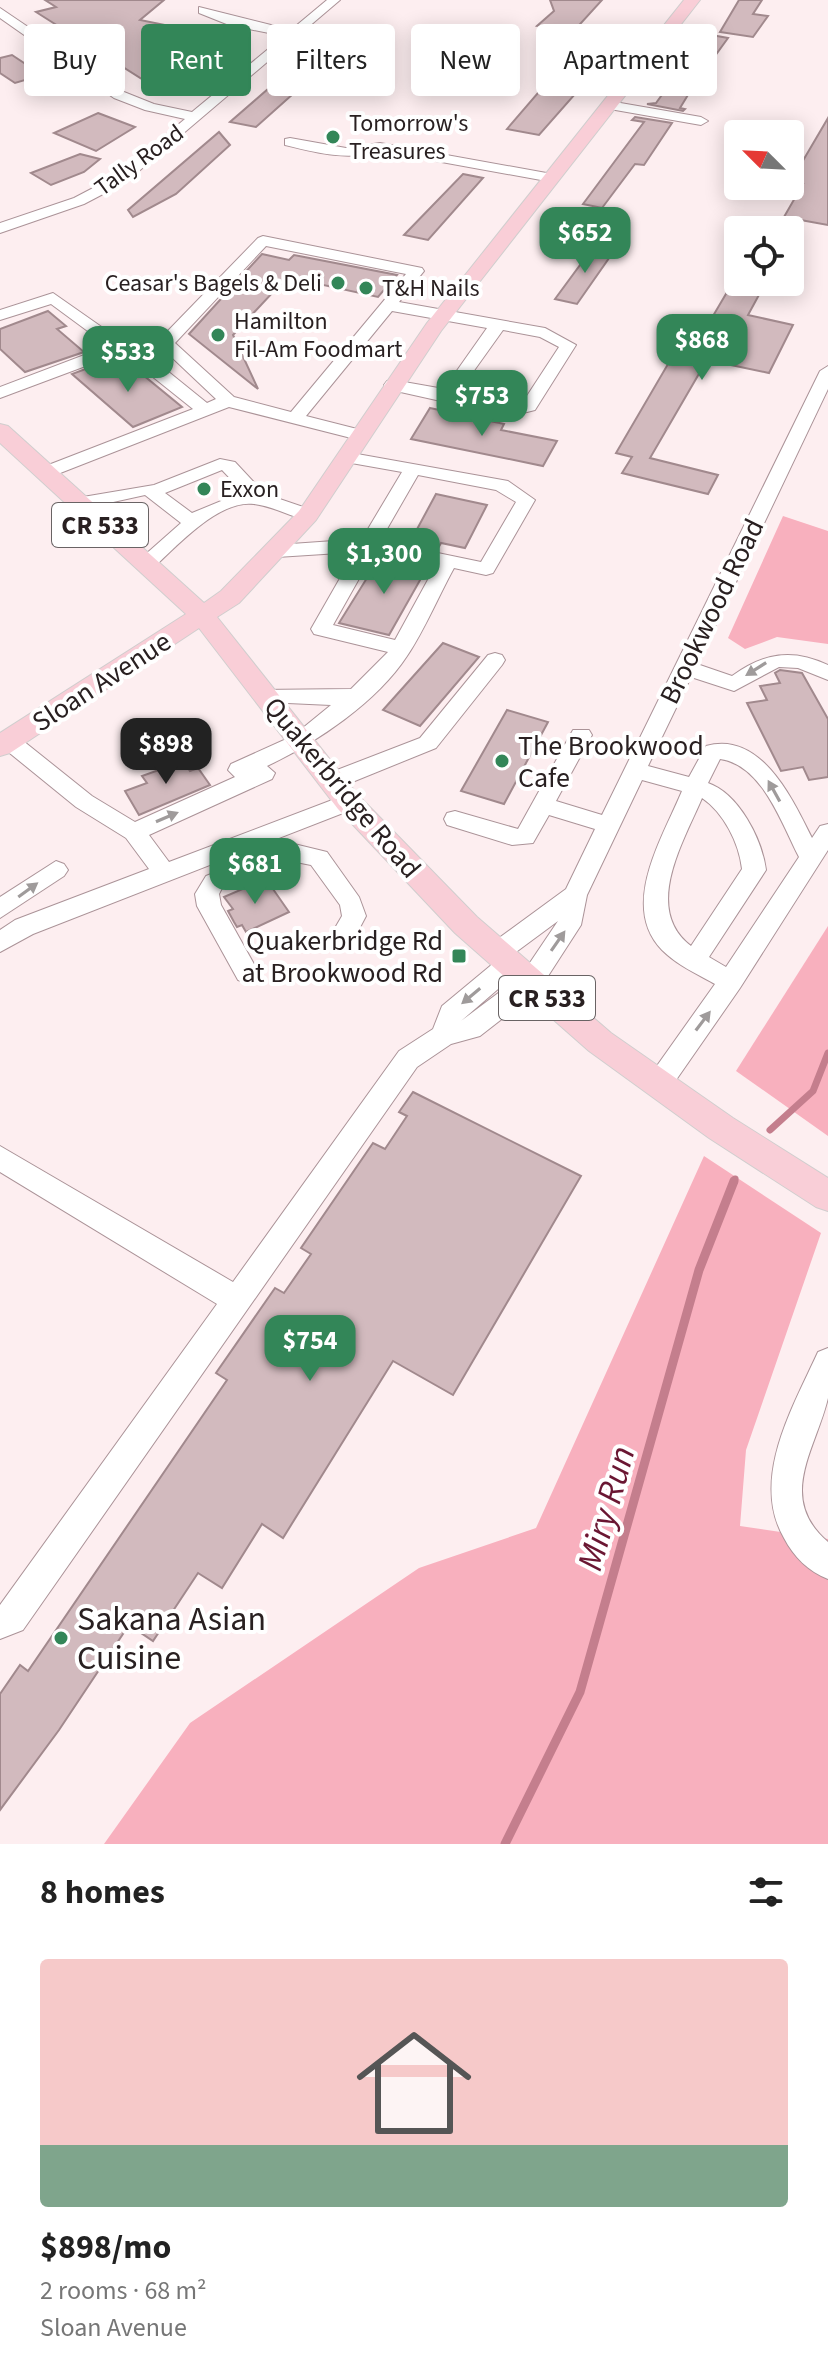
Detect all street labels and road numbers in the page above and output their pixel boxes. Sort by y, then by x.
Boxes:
street label: Tally Road [87,116,191,205]
road number: CR 533 [52,503,148,547]
street label: Brookwood Road [650,512,774,711]
street label: Sloan Avenue [24,622,179,742]
street label: Quakerbridge Road [254,688,430,887]
road number: CR 533 [499,976,595,1020]

